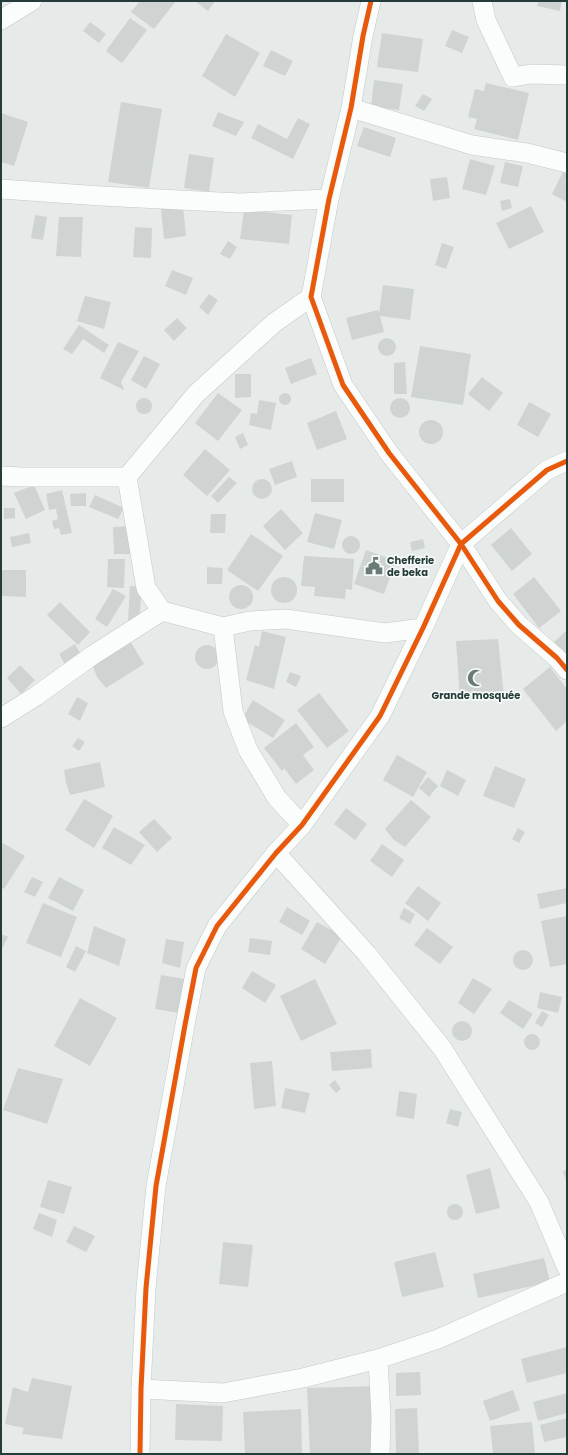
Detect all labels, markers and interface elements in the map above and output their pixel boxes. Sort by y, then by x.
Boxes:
place label: Chefferie de beka [387,553,434,580]
public building icon: Chefferie de beka [364,556,384,576]
mosque icon: Grande mosquée [466,668,486,688]
place label: Grande mosquée [432,688,520,703]

